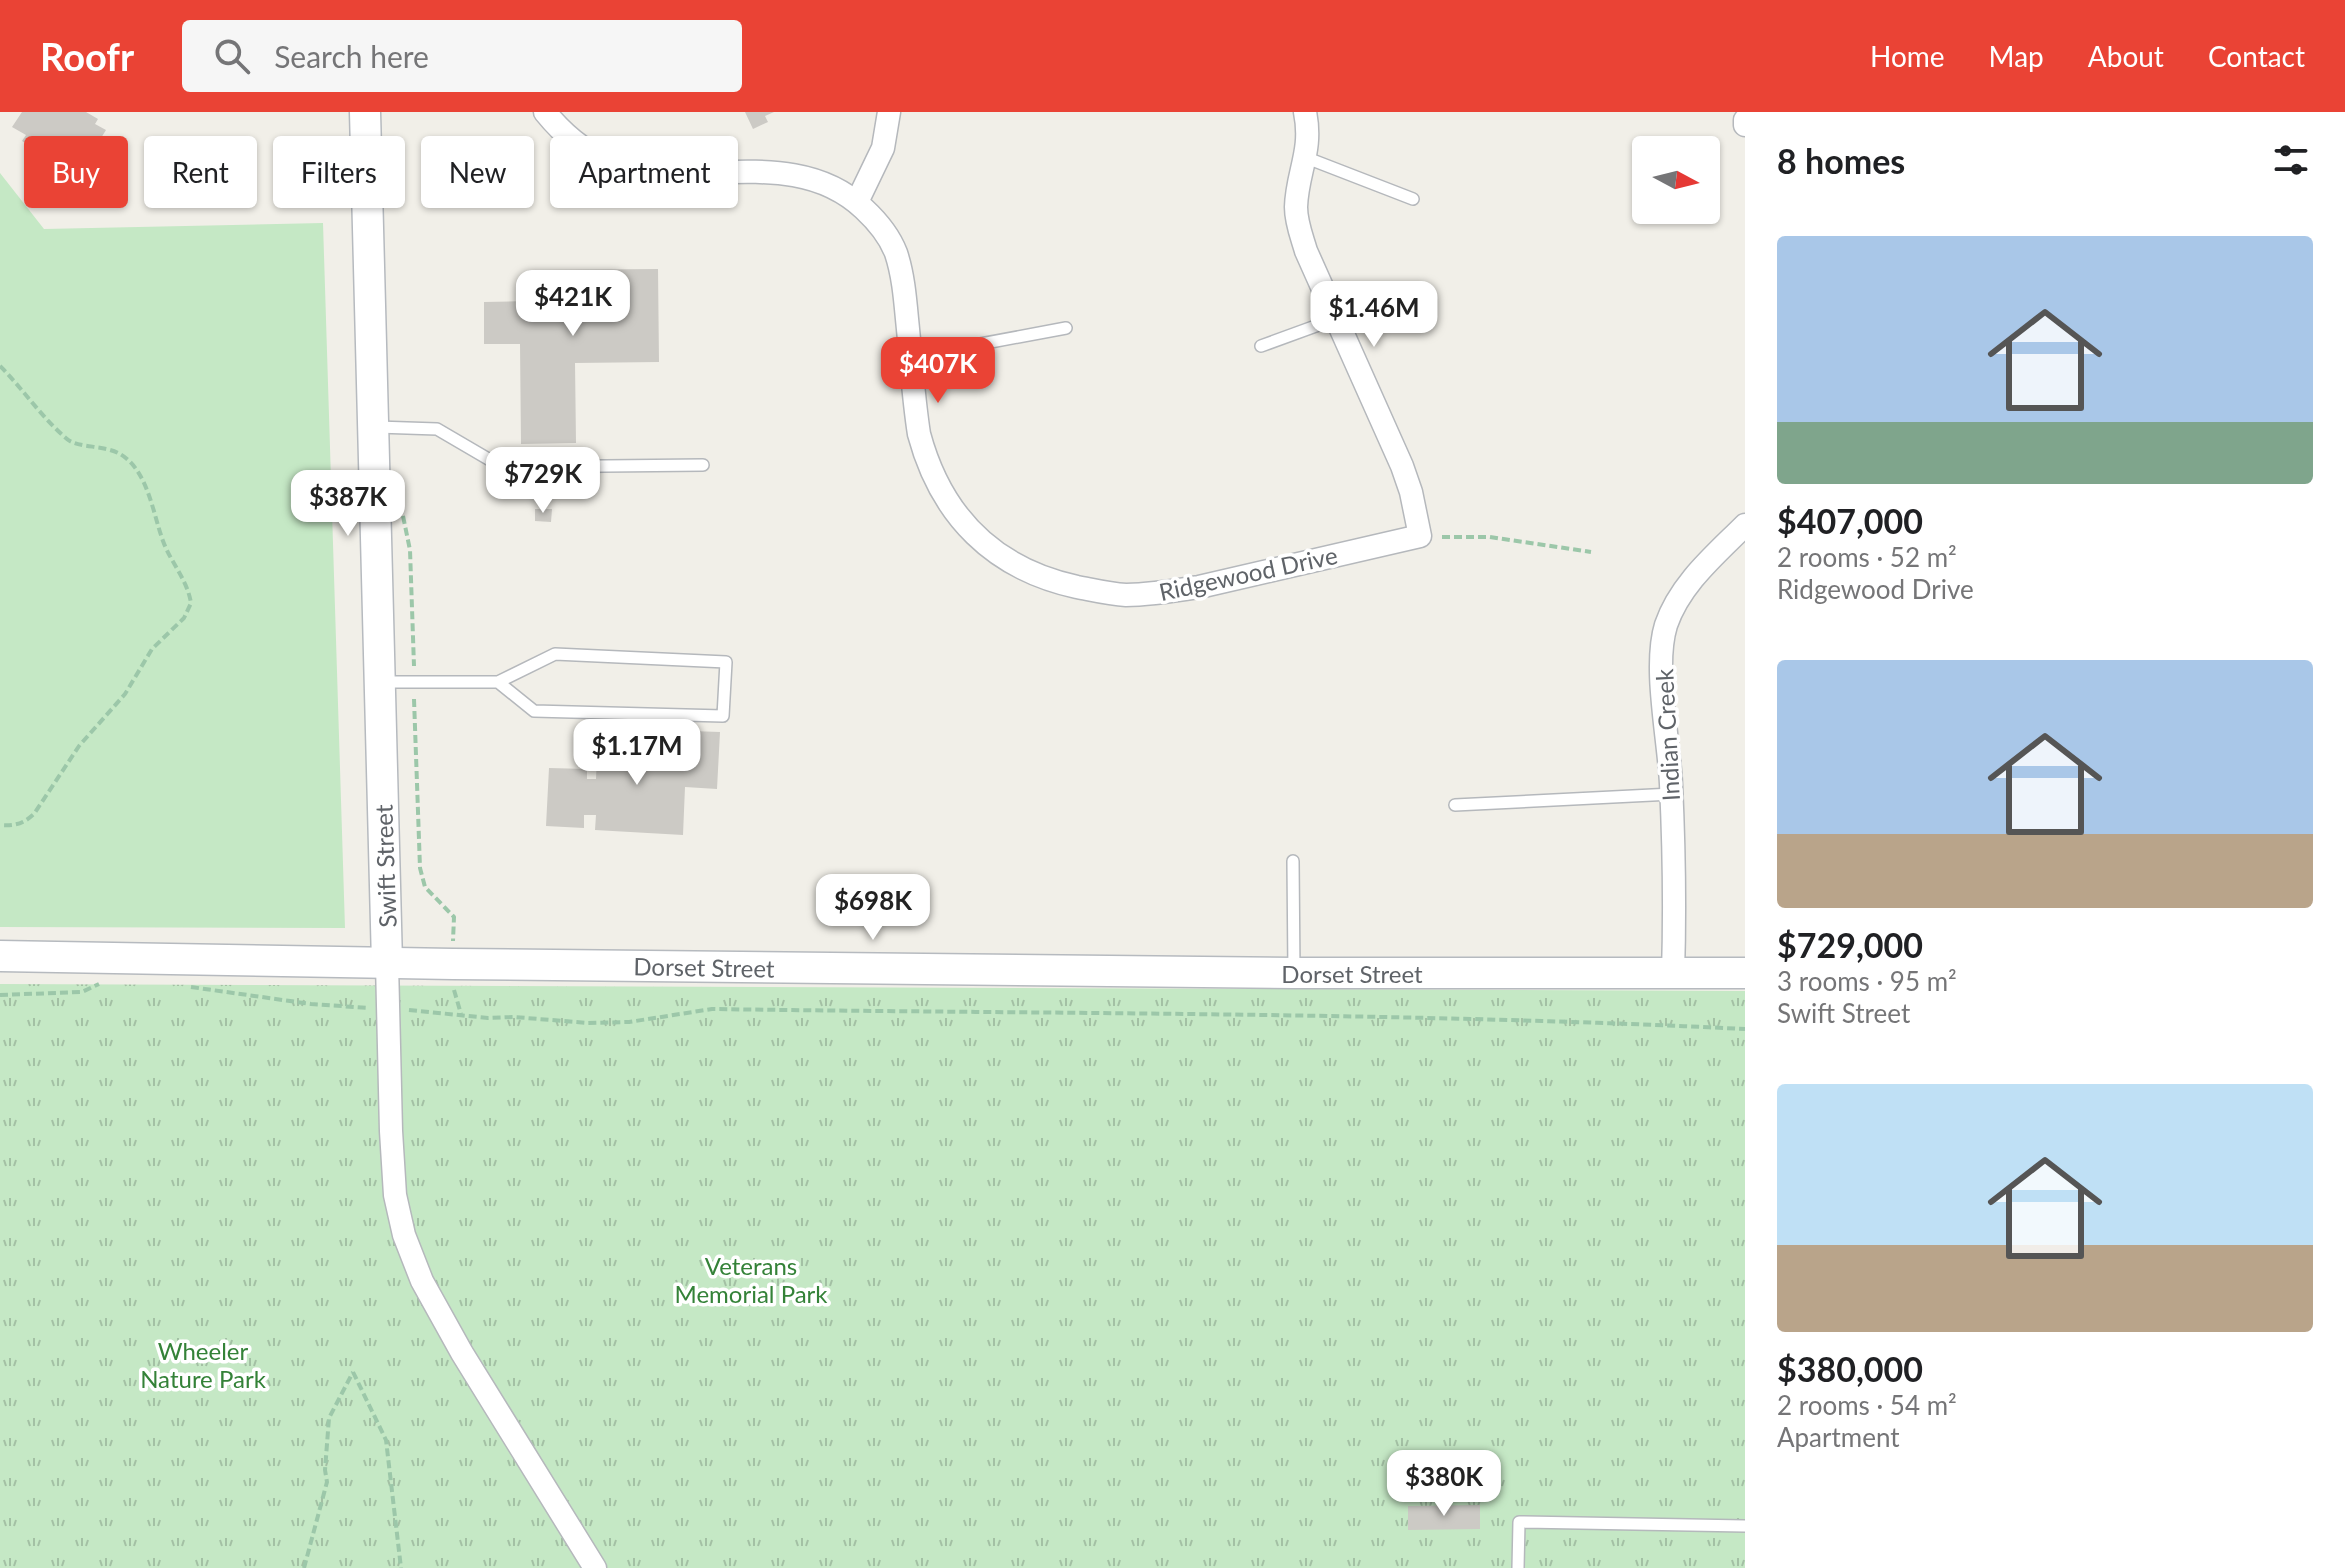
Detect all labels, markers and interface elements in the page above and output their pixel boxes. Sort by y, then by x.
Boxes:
search box [182,20,742,92]
text: Roofr [40,33,134,79]
icon: search [210,34,254,78]
text: Search here [274,38,429,74]
text: Home [1870,39,1945,73]
text: Map [1989,39,2044,73]
text: About [2088,39,2164,73]
text: Contact [2208,39,2305,73]
chip: Buy [24,136,128,208]
chip: Rent [144,136,257,208]
chip: Filters [273,136,405,208]
chip: New [421,136,534,208]
chip: Apartment [550,136,738,208]
north arrow [1632,136,1720,224]
map controls [1632,136,1720,224]
icon: filters [2269,138,2313,182]
text: 8 homes [1777,140,1905,181]
pin: $421K [517,270,629,338]
text: $421K [534,280,612,312]
pin: $1.46M [1309,281,1439,349]
icon: home [1973,288,2117,432]
text: $1.46M [1328,291,1420,323]
pin: $407K [882,337,994,405]
text: $407K [899,347,977,379]
pin: $729K [487,447,599,515]
text: $729K [504,457,582,489]
pin: $387K [292,470,404,538]
text: $387K [309,480,387,512]
text: $407,000 [1777,500,1923,541]
street label: Ridgewood Drive [1156,540,1340,606]
text: 2 rooms · 52 m² [1777,541,1957,573]
text: Ridgewood Drive [1777,573,1974,605]
street label: Indian Creek [1649,667,1685,802]
icon: home [1973,712,2117,856]
pin: $1.17M [572,719,702,787]
text: $1.17M [591,729,683,761]
street label: Swift Street [368,804,402,928]
pin: $698K [817,874,929,942]
text: $698K [834,884,912,916]
text: $729,000 [1777,924,1923,965]
street label: Dorset Street [633,951,775,983]
street label: Dorset Street [1281,959,1423,988]
text: 3 rooms · 95 m² [1777,965,1957,997]
text: Swift Street [1777,997,1910,1029]
icon: home [1973,1136,2117,1280]
park label: Veterans Memorial Park [674,1251,828,1308]
park label: Wheeler Nature Park [140,1336,267,1393]
text: $380,000 [1777,1348,1923,1389]
text: 2 rooms · 54 m² [1777,1389,1957,1421]
text: Apartment [1777,1421,1900,1453]
pin: $380K [1388,1450,1500,1518]
text: $380K [1405,1460,1483,1492]

